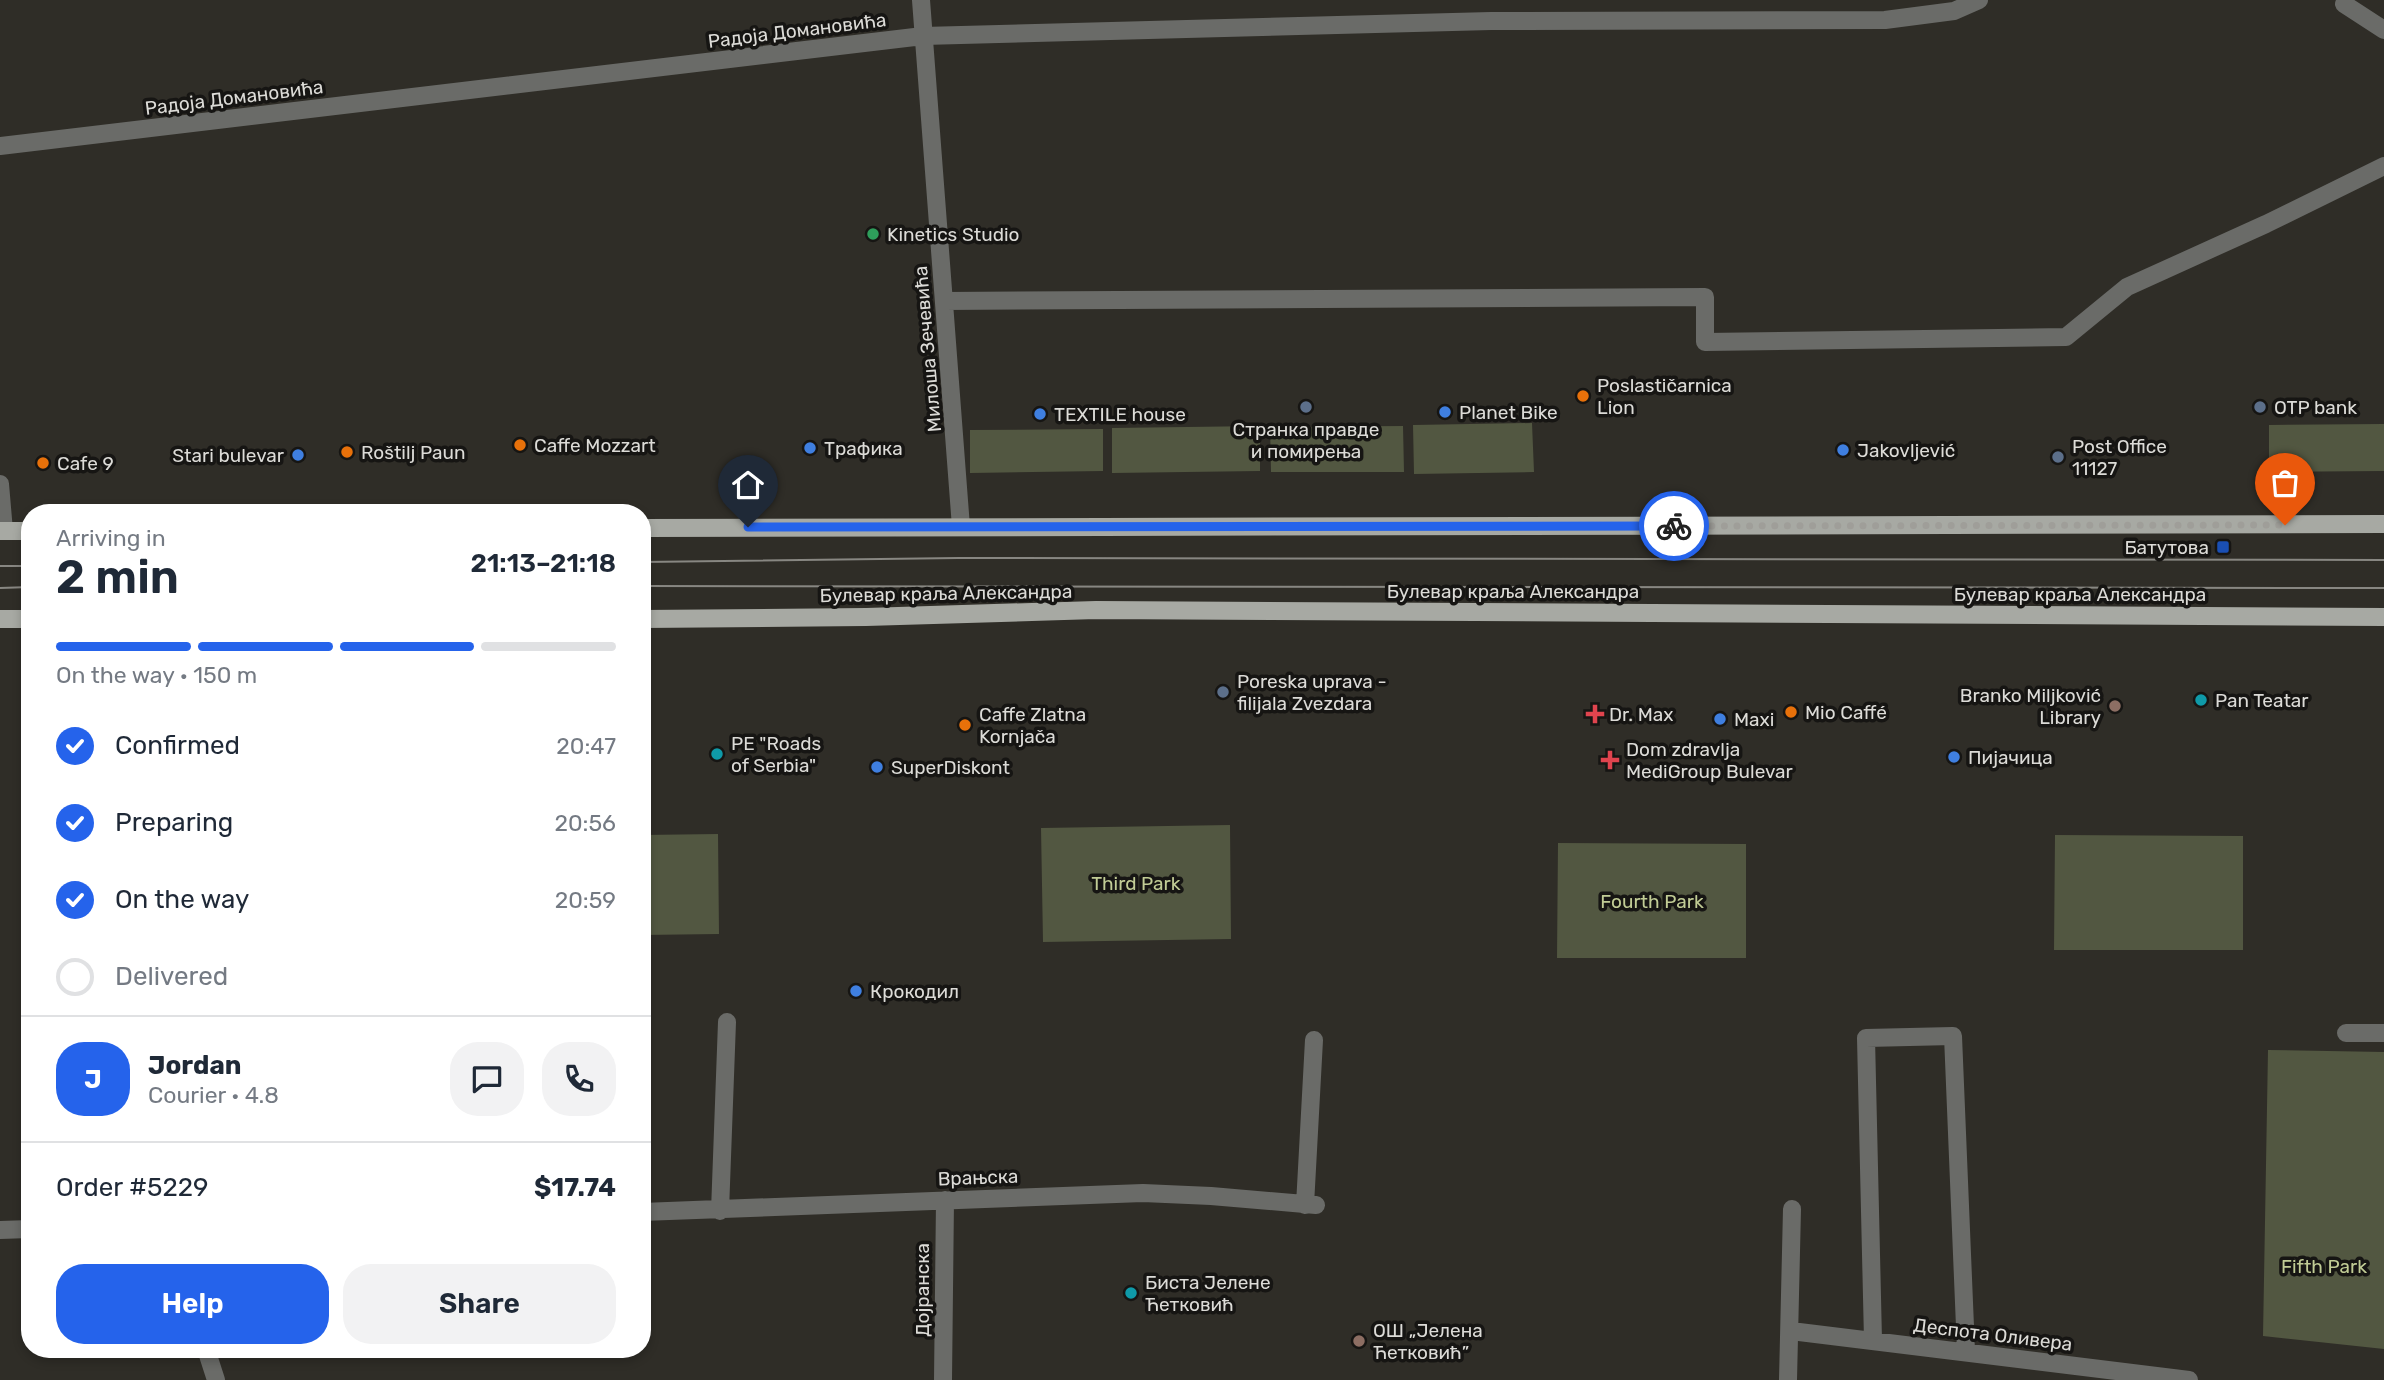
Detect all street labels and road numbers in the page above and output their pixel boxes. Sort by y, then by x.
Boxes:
street label: Радоја Домановића [706,8,888,53]
street label: Радоја Домановића [143,75,325,120]
street label: Милоша Зечевића [909,265,946,433]
street label: Булевар краља Александра [820,580,1073,607]
street label: Булевар краља Александра [1387,580,1639,603]
street label: Булевар краља Александра [1954,583,2206,606]
street label: Врањска [937,1165,1019,1190]
street label: Дојранска [911,1243,934,1337]
street label: Деспота Оливера [1912,1313,2074,1356]

